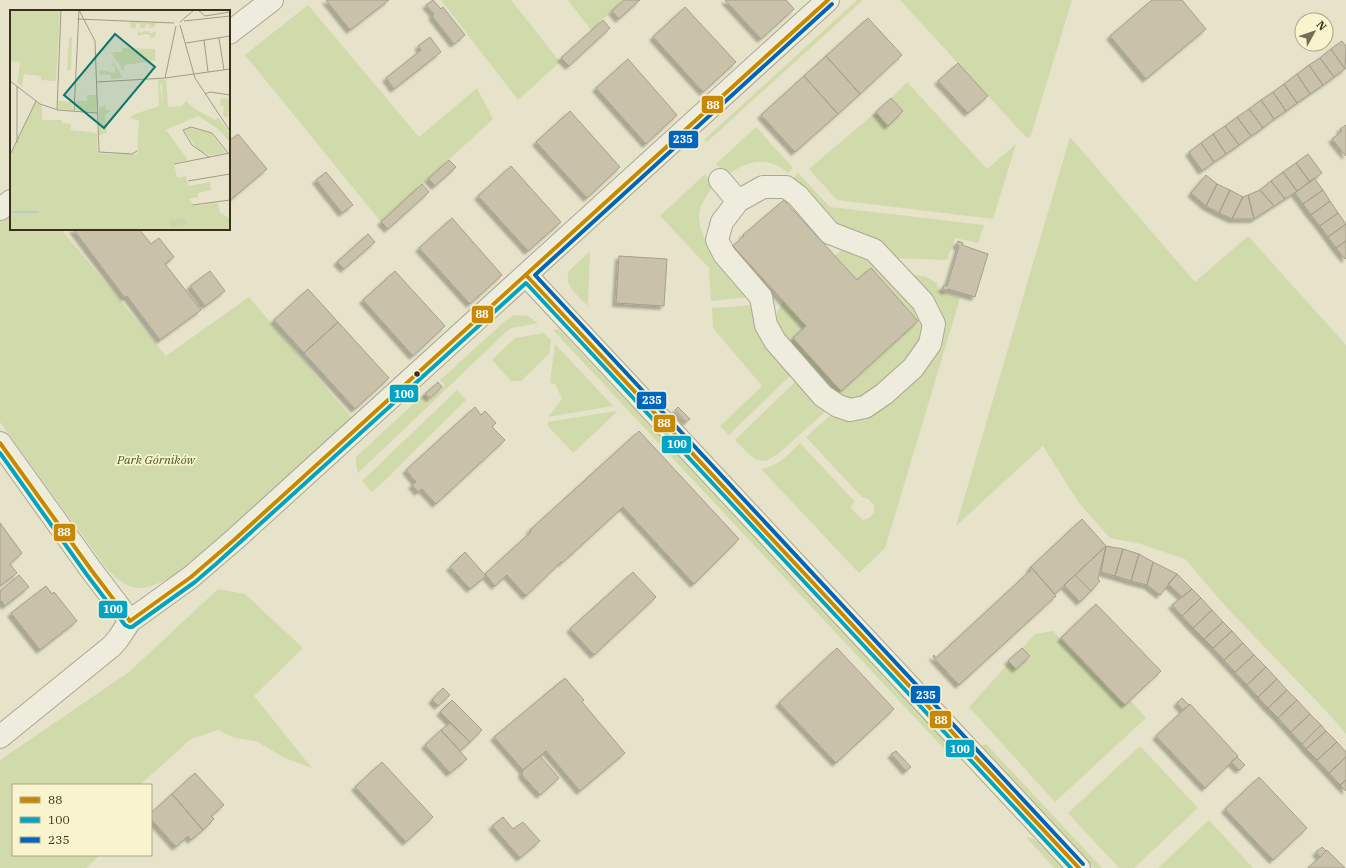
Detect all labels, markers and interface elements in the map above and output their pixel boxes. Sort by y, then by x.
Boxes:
inset map [10,10,230,230]
north arrow [1294,12,1334,52]
text: N [1314,18,1330,34]
line badge: 88 [701,95,724,114]
text: 88 [706,98,720,112]
line badge: 235 [668,130,699,149]
text: 235 [673,132,693,146]
line badge: 88 [471,305,494,324]
text: 88 [475,307,489,321]
unlabelled marker [412,369,422,379]
line badge: 100 [389,384,419,403]
text: 100 [394,387,414,401]
line badge: 235 [636,391,667,410]
text: 235 [642,393,662,407]
line badge: 88 [653,414,676,433]
text: 88 [657,416,671,430]
line badge: 100 [661,435,692,454]
text: 100 [667,437,687,451]
park label: Park Górników [116,452,197,467]
line badge: 88 [53,523,76,542]
text: 88 [57,525,71,539]
line badge: 100 [98,600,128,619]
text: 100 [103,602,123,616]
line badge: 235 [910,685,941,704]
text: 235 [916,688,936,702]
line badge: 88 [929,710,952,729]
text: 88 [934,713,948,727]
line badge: 100 [945,739,975,758]
text: 100 [950,742,970,756]
legend [12,784,152,856]
text: 88 [48,792,62,807]
text: 100 [48,812,70,827]
text: 235 [48,832,70,847]

